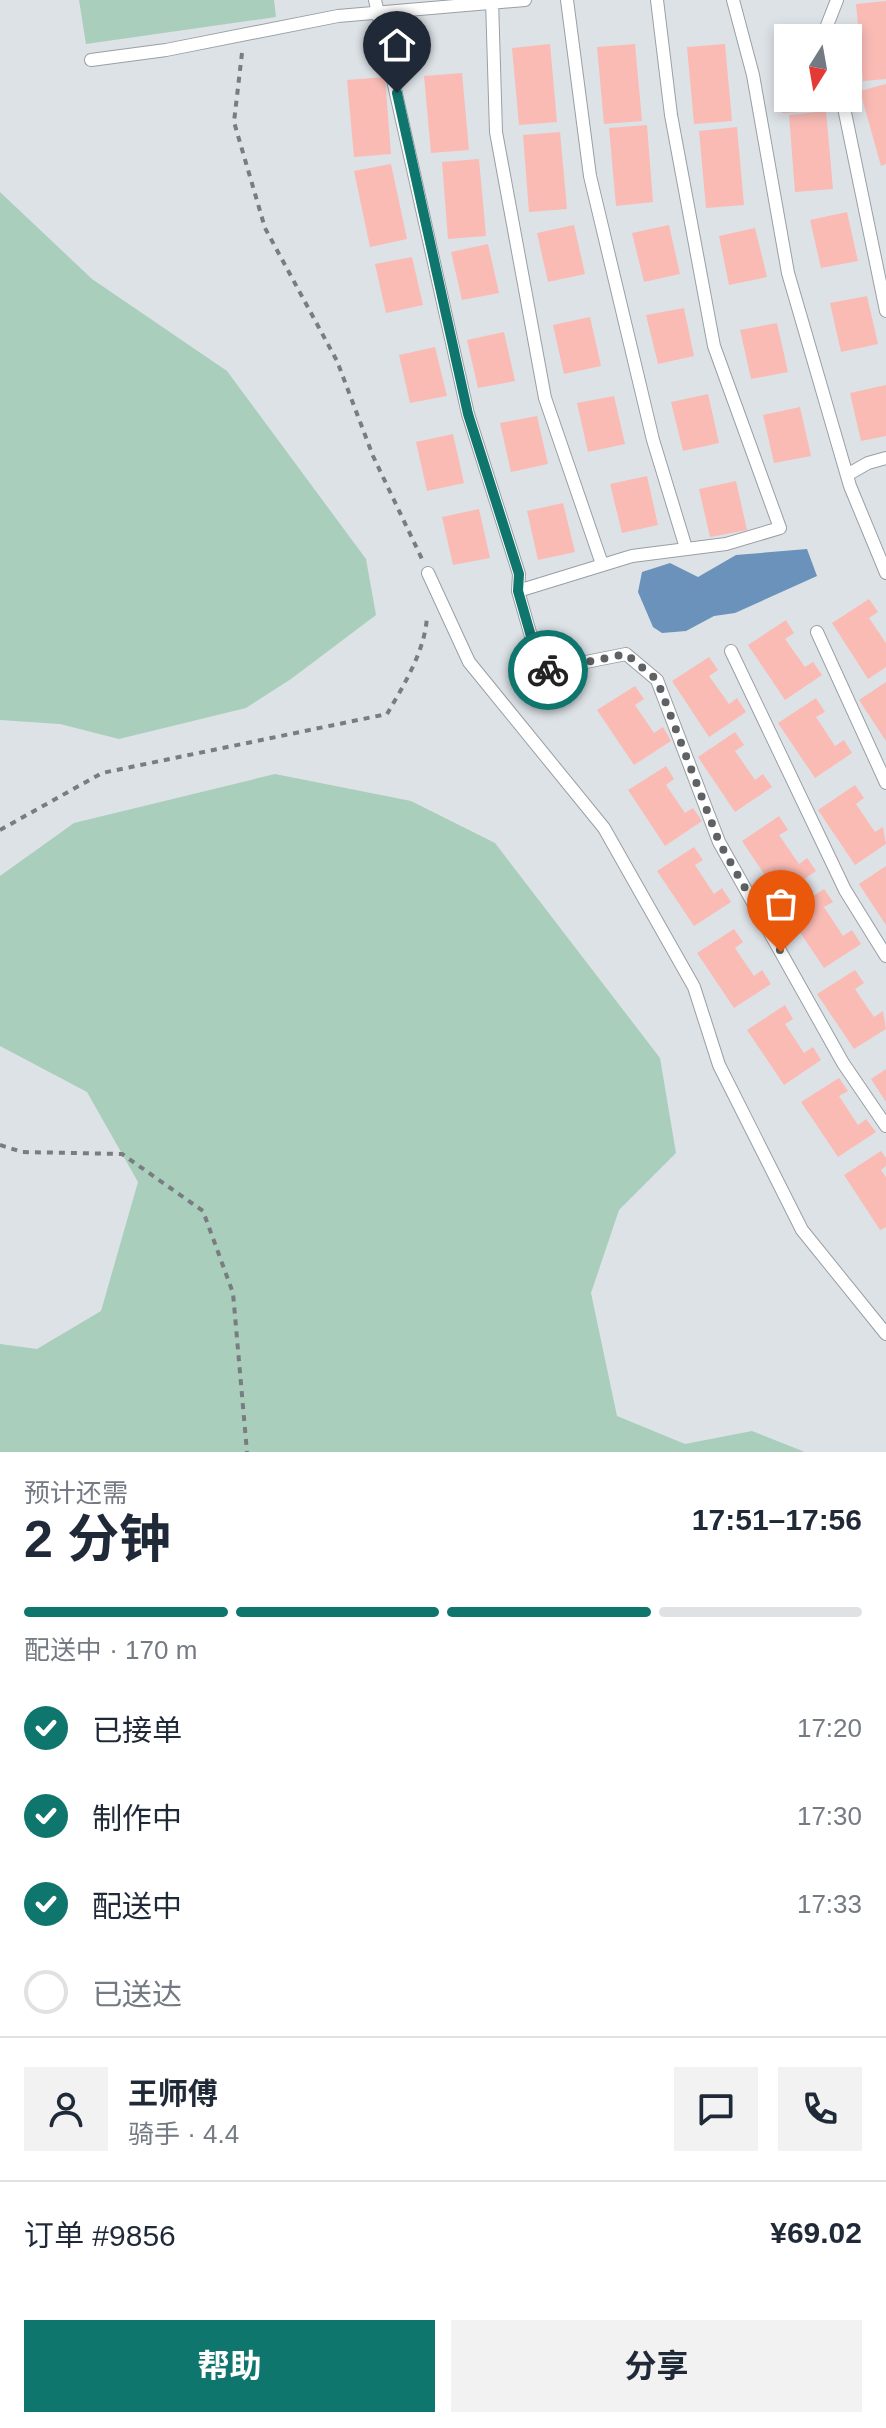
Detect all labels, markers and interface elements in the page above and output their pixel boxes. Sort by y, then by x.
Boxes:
pin [363,11,431,93]
icon: home [375,23,419,67]
north arrow [774,24,862,112]
map controls [774,24,862,112]
courier [508,630,588,710]
icon: bike [526,648,570,692]
pin [747,870,815,952]
icon: bag [759,882,803,926]
text: 预计还需 [24,1478,128,1508]
text: 17:51–17:56 [692,1503,862,1536]
text: 2 分钟 [24,1510,171,1568]
text: 配送中 · 170 m [24,1635,197,1665]
icon: check [24,1706,68,1750]
text: 17:20 [797,1713,862,1743]
text: 已接单 [92,1714,182,1747]
icon: check [24,1794,68,1838]
text: 17:30 [797,1801,862,1831]
text: 制作中 [92,1802,182,1835]
icon: check [24,1882,68,1926]
text: 17:33 [797,1889,862,1919]
text: 配送中 [92,1890,182,1923]
text: 已送达 [92,1978,182,2011]
button: person [24,2067,108,2151]
button: chat [674,2067,758,2151]
button: phone [778,2067,862,2151]
text: 王师傅 [128,2077,218,2110]
text: 骑手 · 4.4 [128,2119,239,2149]
text: ¥69.02 [770,2216,862,2249]
text: 订单 #9856 [24,2219,176,2252]
button: 帮助 [24,2320,435,2412]
button: 分享 [451,2320,862,2412]

